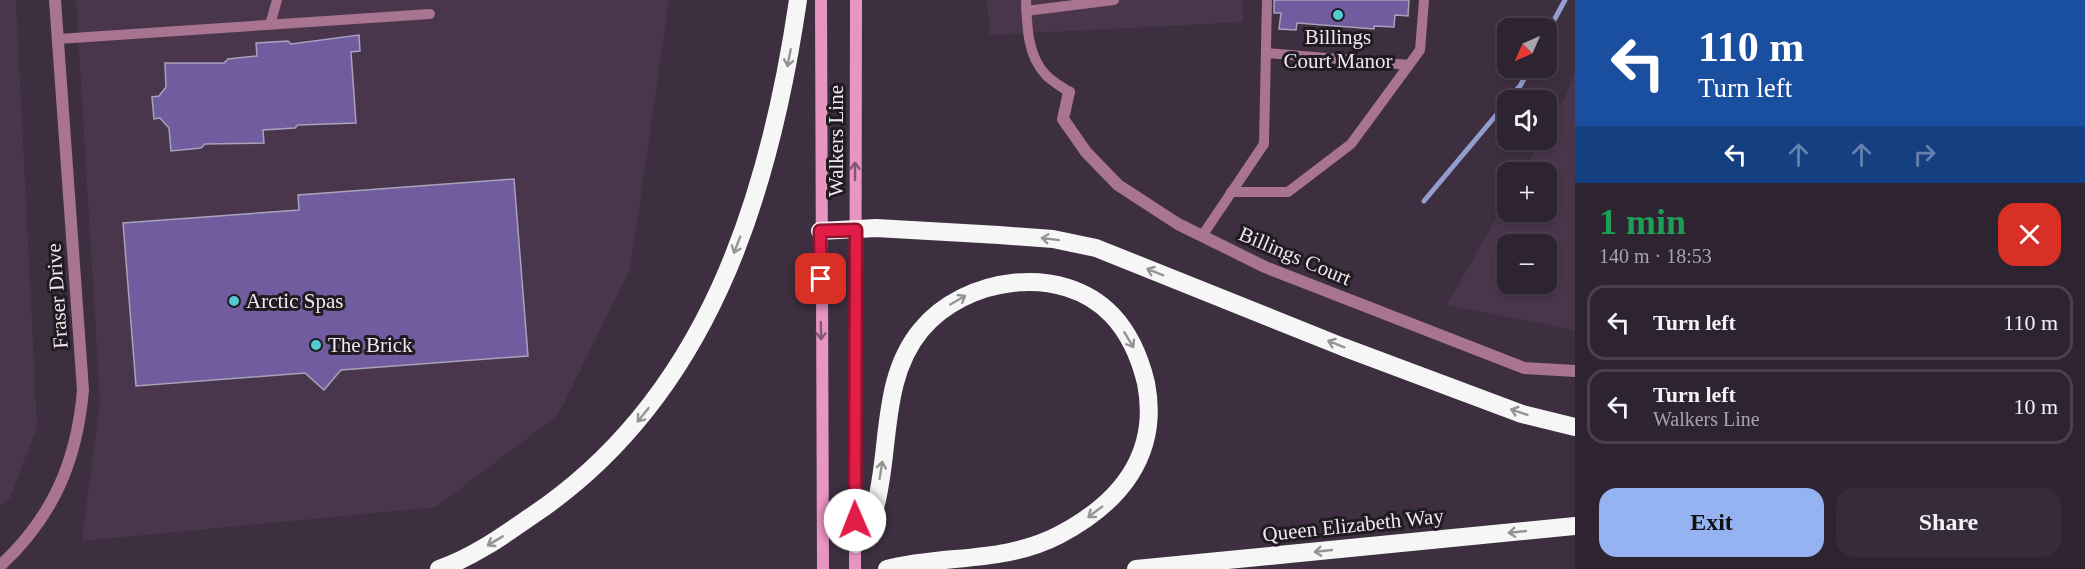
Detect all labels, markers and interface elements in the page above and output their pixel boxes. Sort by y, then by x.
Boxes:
marker: Billings Court Manor [1331,8,1345,22]
north arrow [1497,18,1557,78]
map controls [1497,18,1557,294]
icon: left [1599,24,1677,102]
text: 110 m [1698,24,1804,70]
place label: Billings Court Manor [1283,25,1393,73]
one-way arrow [783,47,794,67]
text: Turn left [1698,73,1792,103]
street label: Walkers Line [824,85,848,197]
button: sound [1497,90,1557,150]
icon: left [1719,138,1752,171]
icon: ahead [1782,138,1815,171]
icon: ahead [1845,138,1878,171]
icon: right [1908,138,1941,171]
one-way arrow [849,162,861,182]
button: + [1497,162,1557,222]
text: 1 min [1599,202,1686,242]
button: close [1998,203,2061,266]
street label: Billings Court [1235,222,1355,290]
one-way arrow [1040,233,1060,244]
button: − [1497,234,1557,294]
one-way arrow [731,236,742,254]
street label: Fraser Drive [41,243,73,349]
text: 140 m · 18:53 [1599,245,1712,267]
pin [795,253,846,304]
icon: arrive [804,262,837,295]
one-way arrow [1146,266,1164,277]
place label: Arctic Spas [246,289,343,313]
marker: Arctic Spas [227,294,241,308]
one-way arrow [949,294,966,306]
icon: left [1602,306,1635,339]
text: Turn left [1653,310,1736,335]
text: 110 m [2003,310,2058,335]
one-way arrow [815,321,827,341]
one-way arrow [1123,331,1135,348]
place label: The Brick [328,333,413,357]
marker: The Brick [309,338,323,352]
one-way arrow [1327,338,1345,349]
text: Turn left [1653,382,1736,407]
icon: left [1602,390,1635,423]
text: 10 m [2013,394,2058,419]
one-way arrow [1510,406,1529,417]
one-way arrow [636,407,649,423]
text: Walkers Line [1653,408,1760,430]
one-way arrow [876,460,887,480]
position arrow [823,488,887,552]
button: Exit [1599,488,1824,557]
button: Share [1836,488,2061,557]
street label: Queen Elizabeth Way [1261,503,1445,546]
one-way arrow [1087,506,1103,518]
one-way arrow [1507,527,1527,538]
one-way arrow [487,535,504,547]
one-way arrow [1313,546,1333,557]

